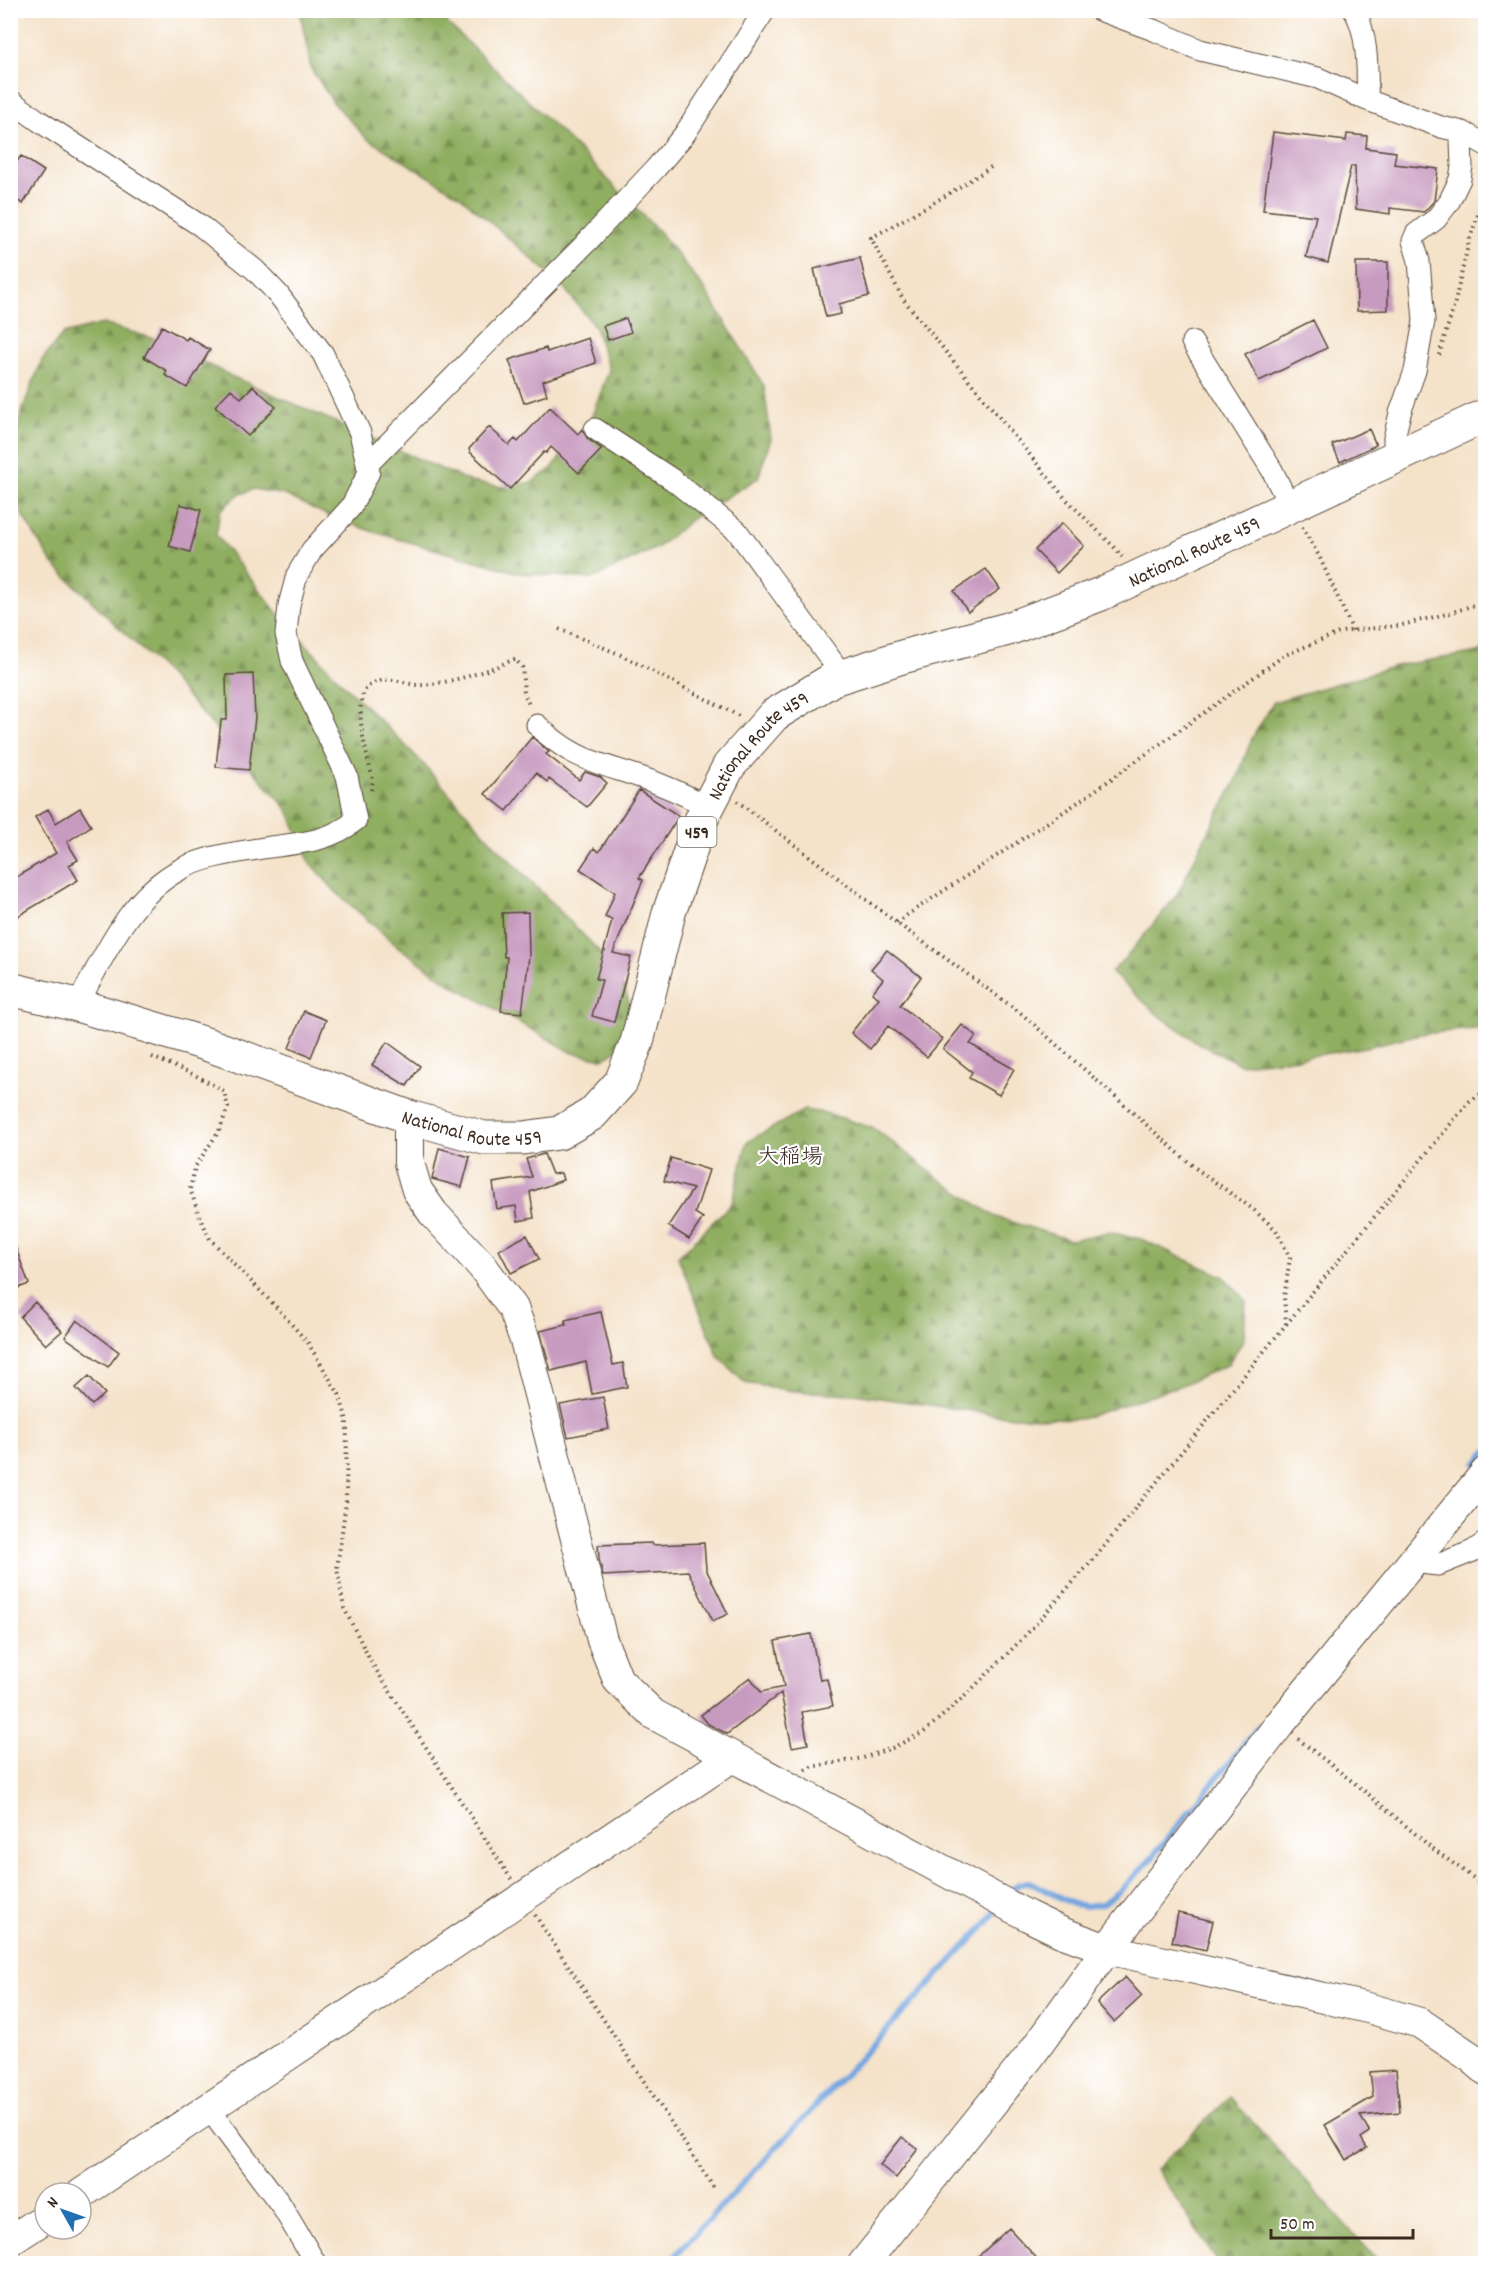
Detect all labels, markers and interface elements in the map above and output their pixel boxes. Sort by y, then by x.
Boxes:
street label: National Route 459 [1125,511,1265,596]
street label: National Route 459 [703,686,815,806]
road number: 459 [678,817,716,847]
street label: National Route 459 [397,1104,544,1155]
district label: 大稲場 [757,1143,823,1174]
north arrow [33,2181,93,2241]
text: N [42,2192,65,2213]
scale bar [1271,2202,1414,2240]
text: 50 m [1280,2213,1315,2238]

